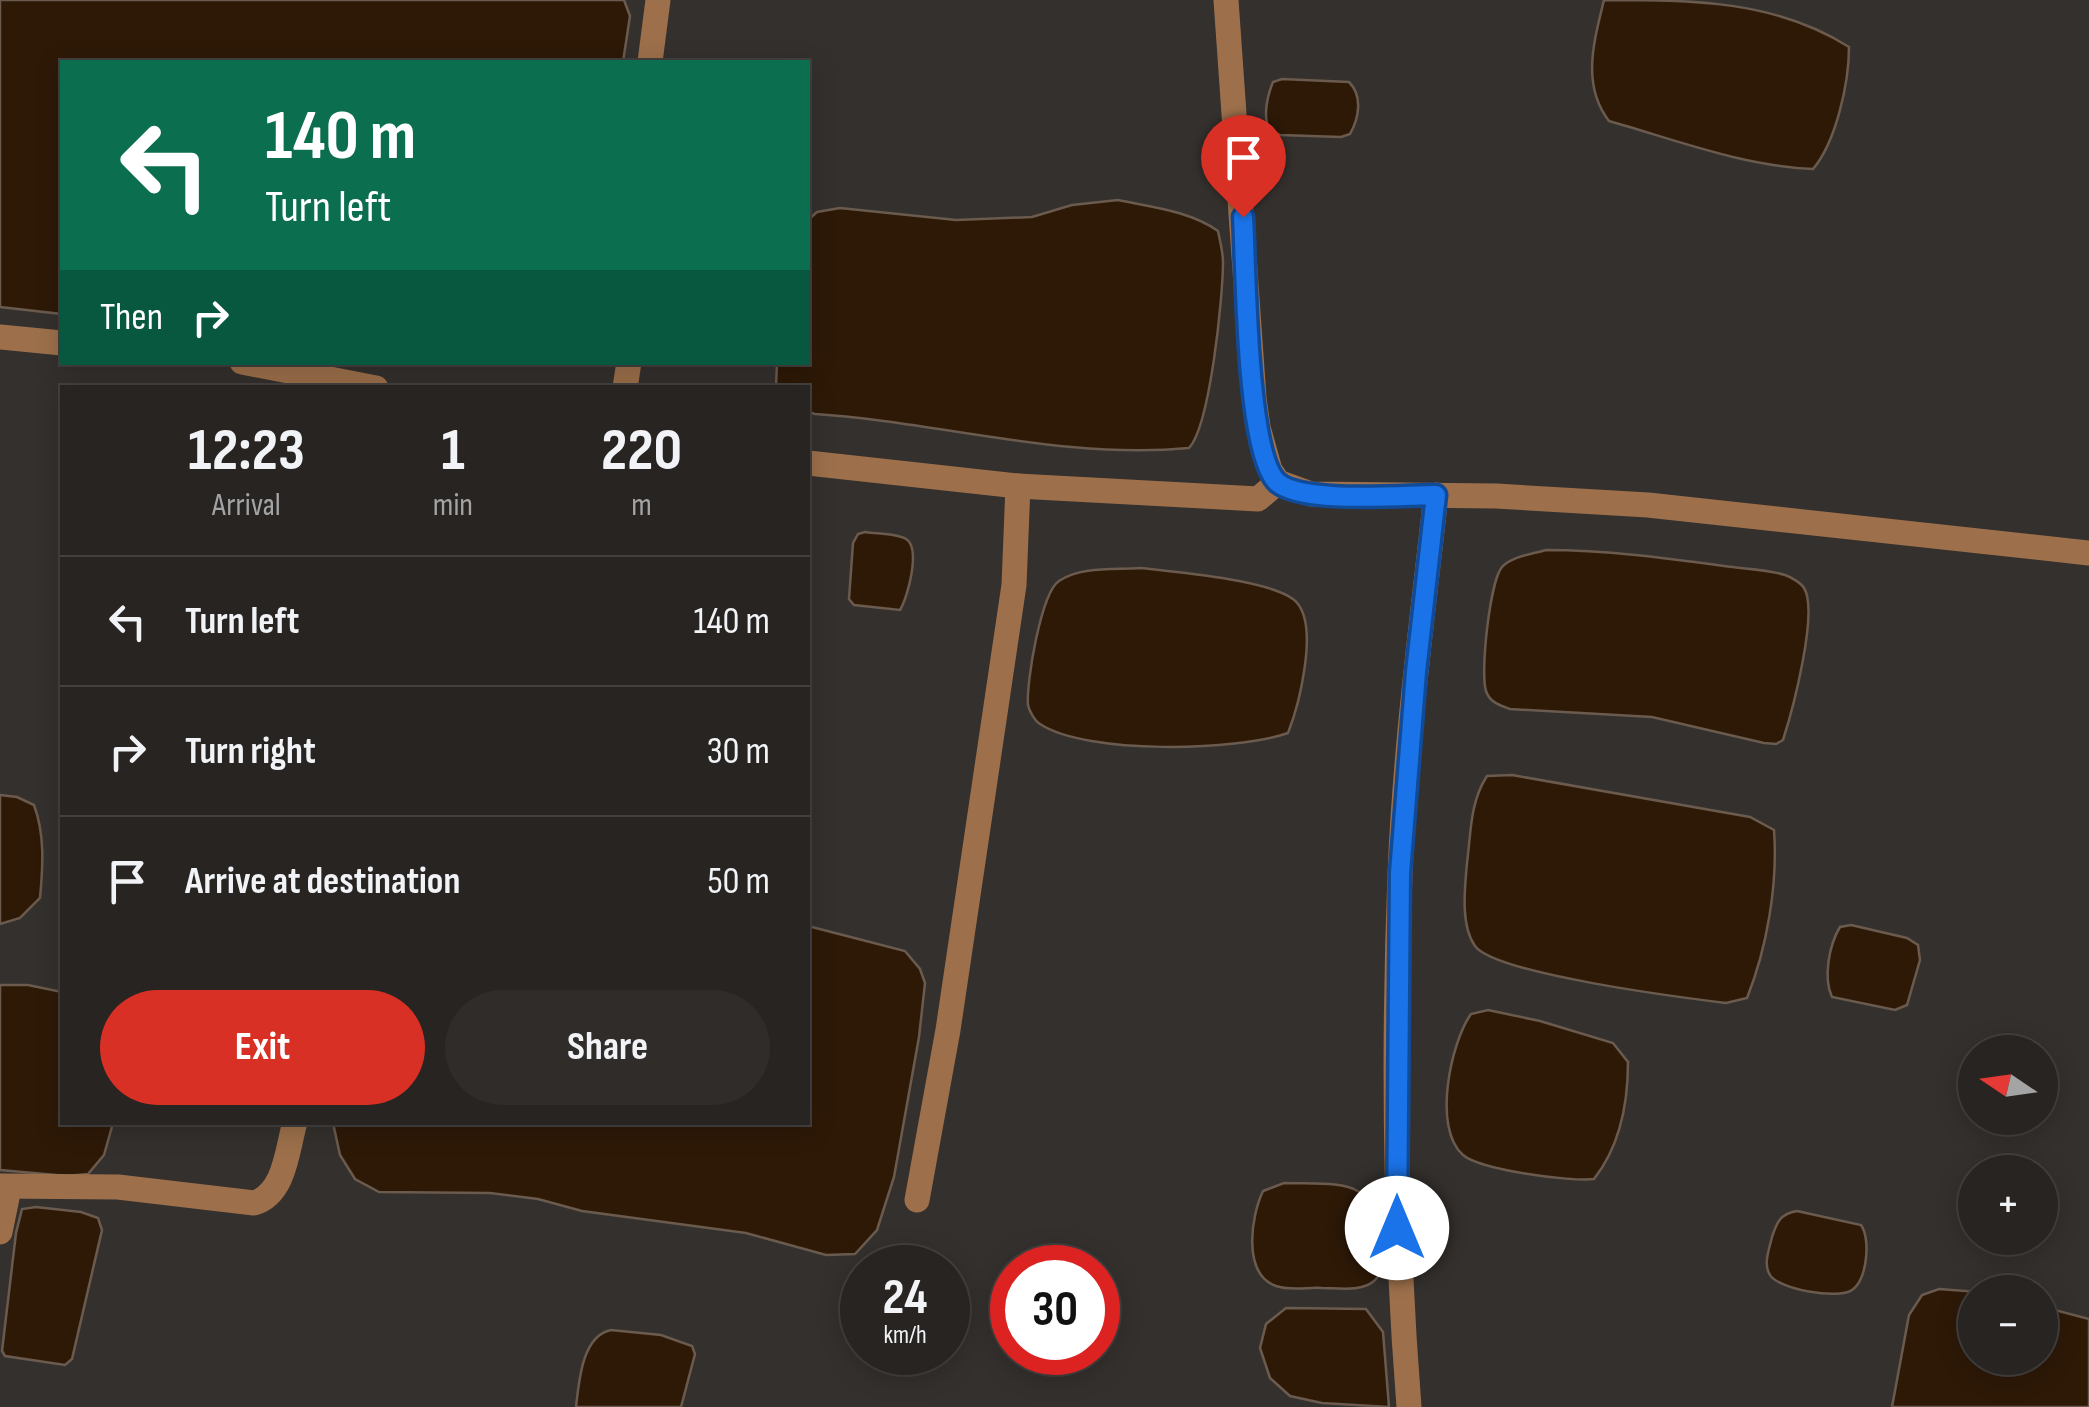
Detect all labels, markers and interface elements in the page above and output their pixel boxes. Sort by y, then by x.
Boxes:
text: 140 m [265,95,416,179]
icon: left [100,100,230,230]
pin [1201,115,1286,218]
icon: arrive [1216,130,1271,185]
text: Turn left [265,180,391,235]
icon: right [183,290,238,345]
text: Then [100,295,163,340]
text: 12:23 [188,415,305,487]
text: 1 [441,415,465,487]
text: 220 [601,415,682,487]
text: Arrival [212,486,281,525]
text: min [433,486,473,525]
text: m [631,486,652,525]
icon: left [100,594,155,649]
text: Turn left [185,599,299,644]
text: 140 m [693,599,770,644]
icon: right [100,724,155,779]
text: Turn right [185,729,316,774]
text: 30 m [707,729,770,774]
icon: arrive [100,854,155,909]
text: Arrive at destination [185,859,460,904]
text: 50 m [707,859,770,904]
button: Exit [100,990,425,1105]
button: Share [445,990,770,1105]
north arrow [1958,1035,2058,1135]
map controls [1958,1035,2058,1375]
button: + [1958,1155,2058,1255]
position arrow [1345,1176,1449,1280]
speed limit sign: 30 [990,1245,1120,1375]
text: 24 [883,1268,927,1328]
button: − [1958,1275,2058,1375]
text: km/h [883,1320,927,1351]

